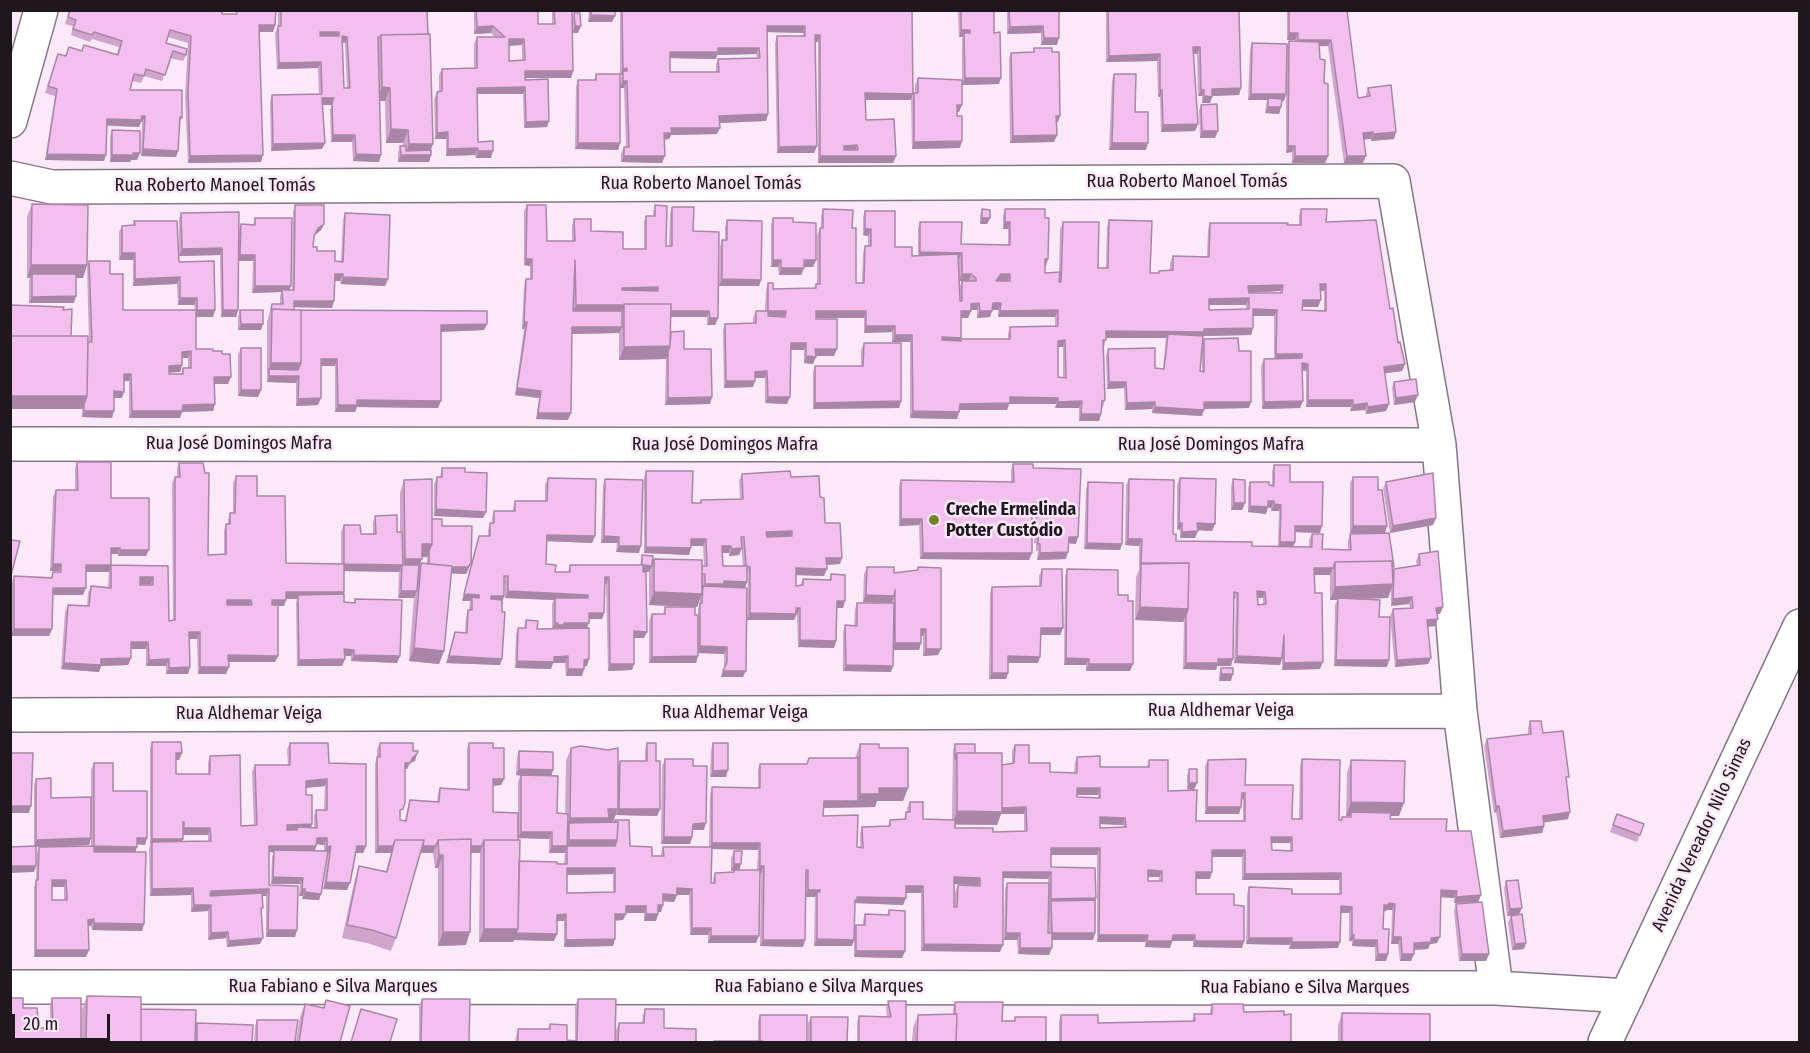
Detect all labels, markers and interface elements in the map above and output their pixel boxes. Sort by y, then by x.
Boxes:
street label: Rua Roberto Manoel Tomás [1087,171,1287,193]
street label: Rua Roberto Manoel Tomás [601,173,801,195]
street label: Rua Roberto Manoel Tomás [115,175,315,197]
street label: Rua José Domingos Mafra [146,433,332,455]
street label: Rua José Domingos Mafra [632,434,818,456]
street label: Rua José Domingos Mafra [1118,434,1304,456]
place label: Creche Ermelinda Potter Custódio [946,499,1076,542]
marker: Creche Ermelinda Potter Custódio [927,513,941,527]
street label: Rua Aldhemar Veiga [1148,700,1294,722]
street label: Rua Aldhemar Veiga [662,702,808,724]
street label: Rua Aldhemar Veiga [176,703,322,725]
street label: Avenida Vereador Nilo Simas [1648,735,1756,935]
street label: Rua Fabiano e Silva Marques [228,976,438,998]
street label: Rua Fabiano e Silva Marques [714,976,924,998]
street label: Rua Fabiano e Silva Marques [1200,977,1410,999]
scale bar [15,1002,112,1040]
text: 20 m [23,1013,58,1035]

